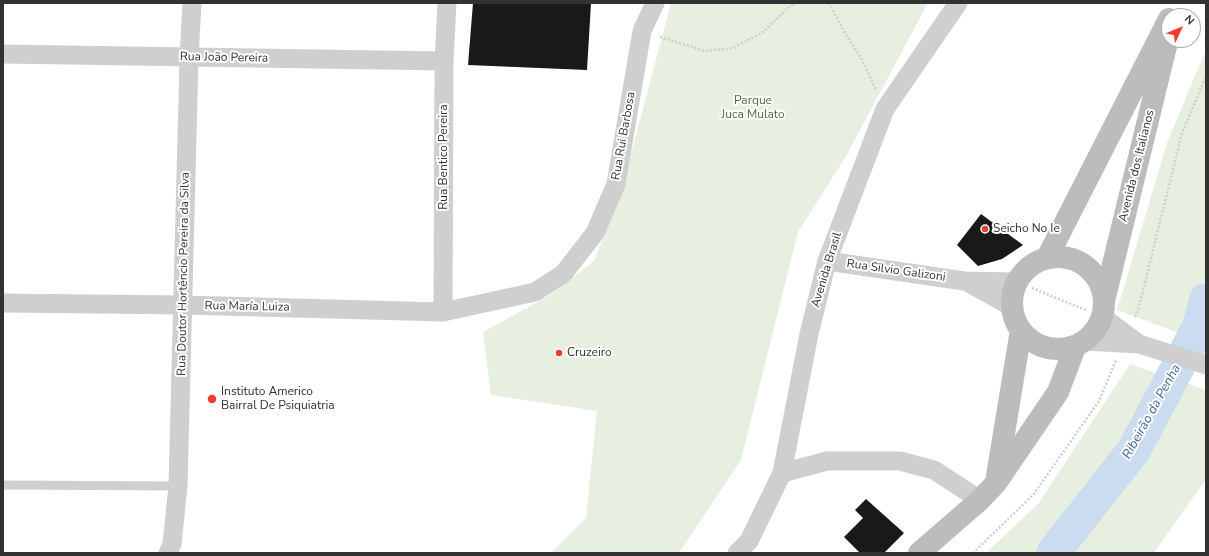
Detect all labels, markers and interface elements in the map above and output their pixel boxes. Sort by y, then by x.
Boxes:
north arrow [1161,8,1201,48]
text: N [1181,12,1198,28]
street label: Rua João Pereira [180,50,268,66]
street label: Rua Rui Barbosa [609,91,639,181]
park label: Parque Juca Mulato [721,94,785,122]
street label: Rua Bentico Pereira [437,104,451,210]
street label: Avenida dos Italianos [1116,108,1158,224]
street label: Rua Doutor Hortêncio Pereira da Silva [175,172,193,376]
place label: Seicho No Ie [993,222,1060,236]
marker: Seicho No Ie [980,224,990,234]
street label: Avenida Brasil [809,231,845,309]
street label: Rua Silvio Galizoni [846,257,946,285]
street label: Rua María Luiza [204,299,290,315]
place label: Cruzeiro [567,346,612,360]
marker: Cruzeiro [554,348,564,358]
water label: Ribeirão da Penha [1120,362,1184,462]
place label: Instituto Americo Bairral De Psiquiatria [221,385,335,413]
marker: Instituto Americo Bairral De Psiquiatria [206,393,218,405]

